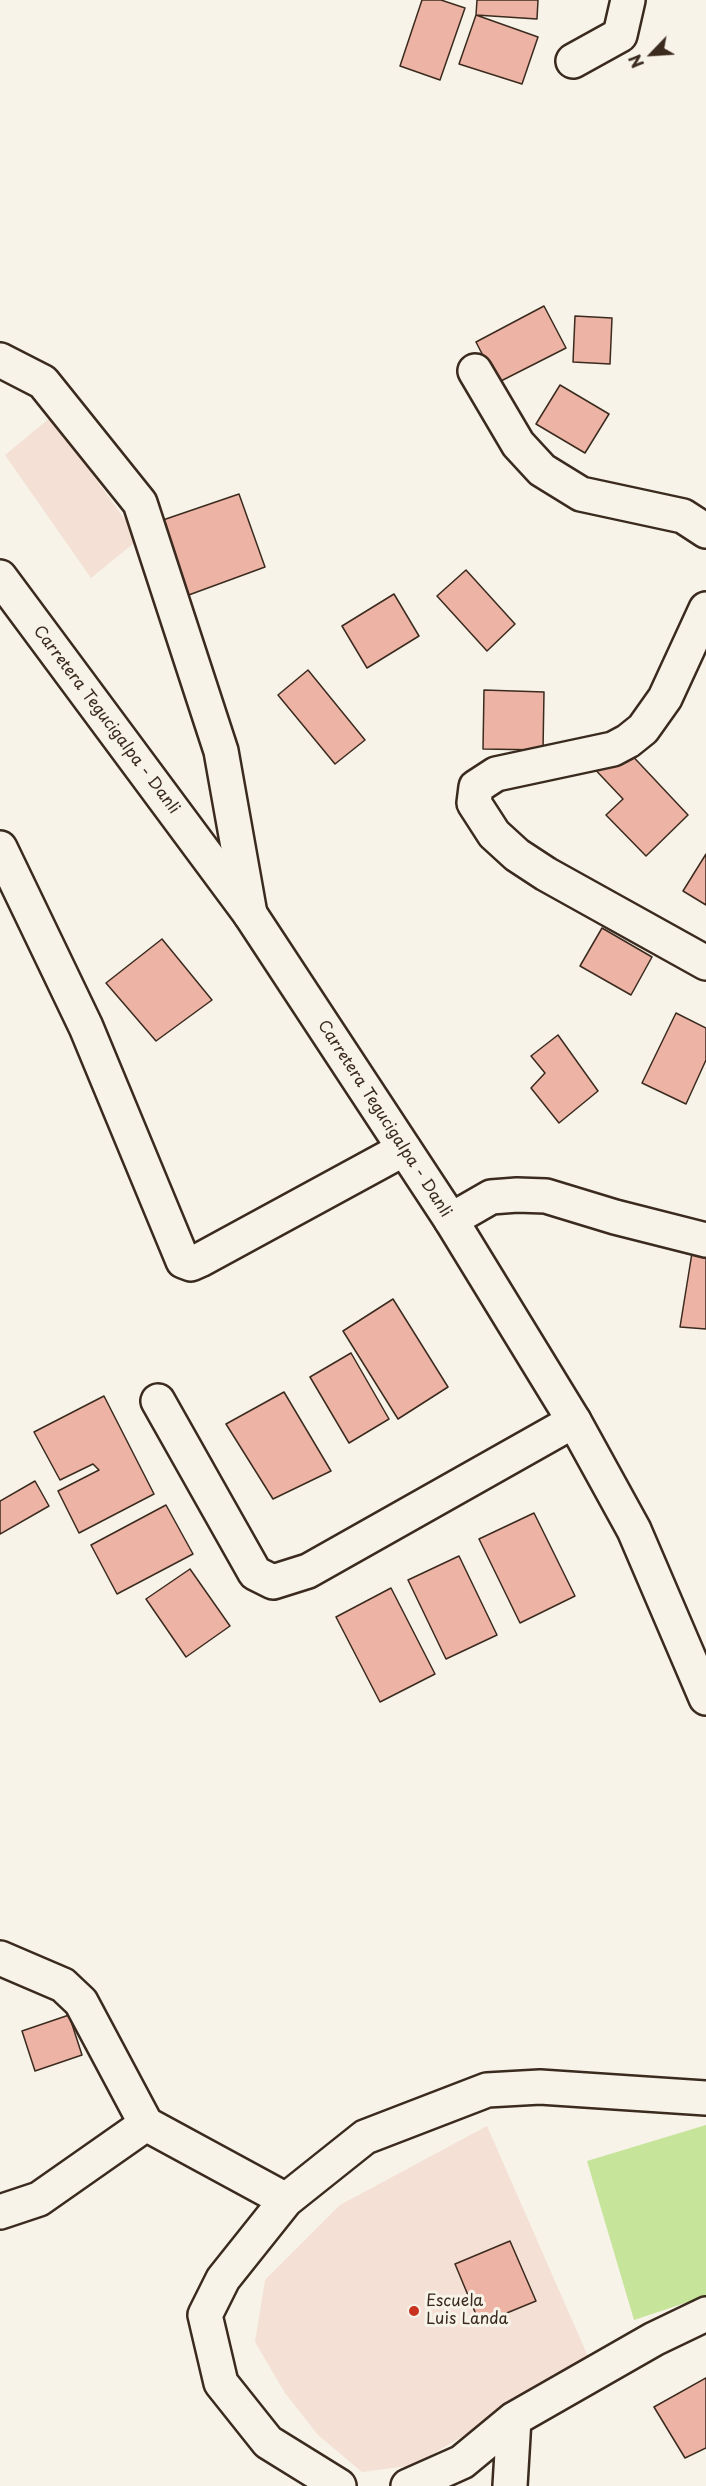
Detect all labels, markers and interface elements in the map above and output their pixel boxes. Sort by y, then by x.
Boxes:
north arrow [622,24,682,84]
text: N [622,51,649,72]
street label: Carretera Tegucigalpa - Danli [29,622,183,818]
street label: Carretera Tegucigalpa - Danli [313,1017,455,1221]
place label: Escuela Luis Landa [426,2292,508,2330]
marker: Escuela Luis Landa [407,2304,421,2318]

